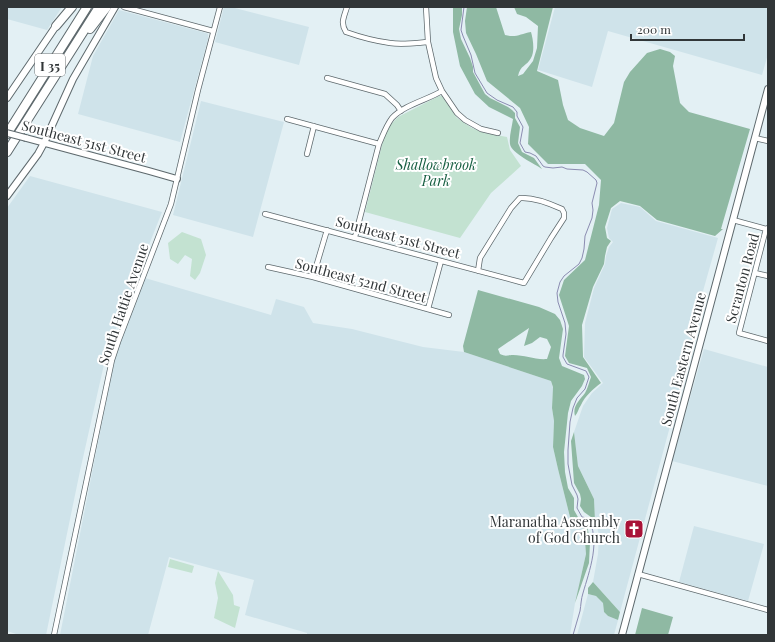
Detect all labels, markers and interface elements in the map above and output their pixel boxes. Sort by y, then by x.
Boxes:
scale bar [631,16,744,42]
text: 200 m [637,21,671,37]
road number: I 35 [35,54,65,76]
street label: Southeast 51st Street [20,115,149,167]
park label: Shallowbrook Park [395,155,476,190]
street label: Southeast 51st Street [334,211,463,263]
street label: Scranton Road [721,231,763,325]
street label: South Hattie Avenue [93,241,153,367]
street label: Southeast 52nd Street [293,253,430,307]
street label: South Eastern Avenue [656,290,710,428]
place label: Maranatha Assembly of God Church [490,512,621,547]
church icon: Maranatha Assembly of God Church [623,518,645,540]

